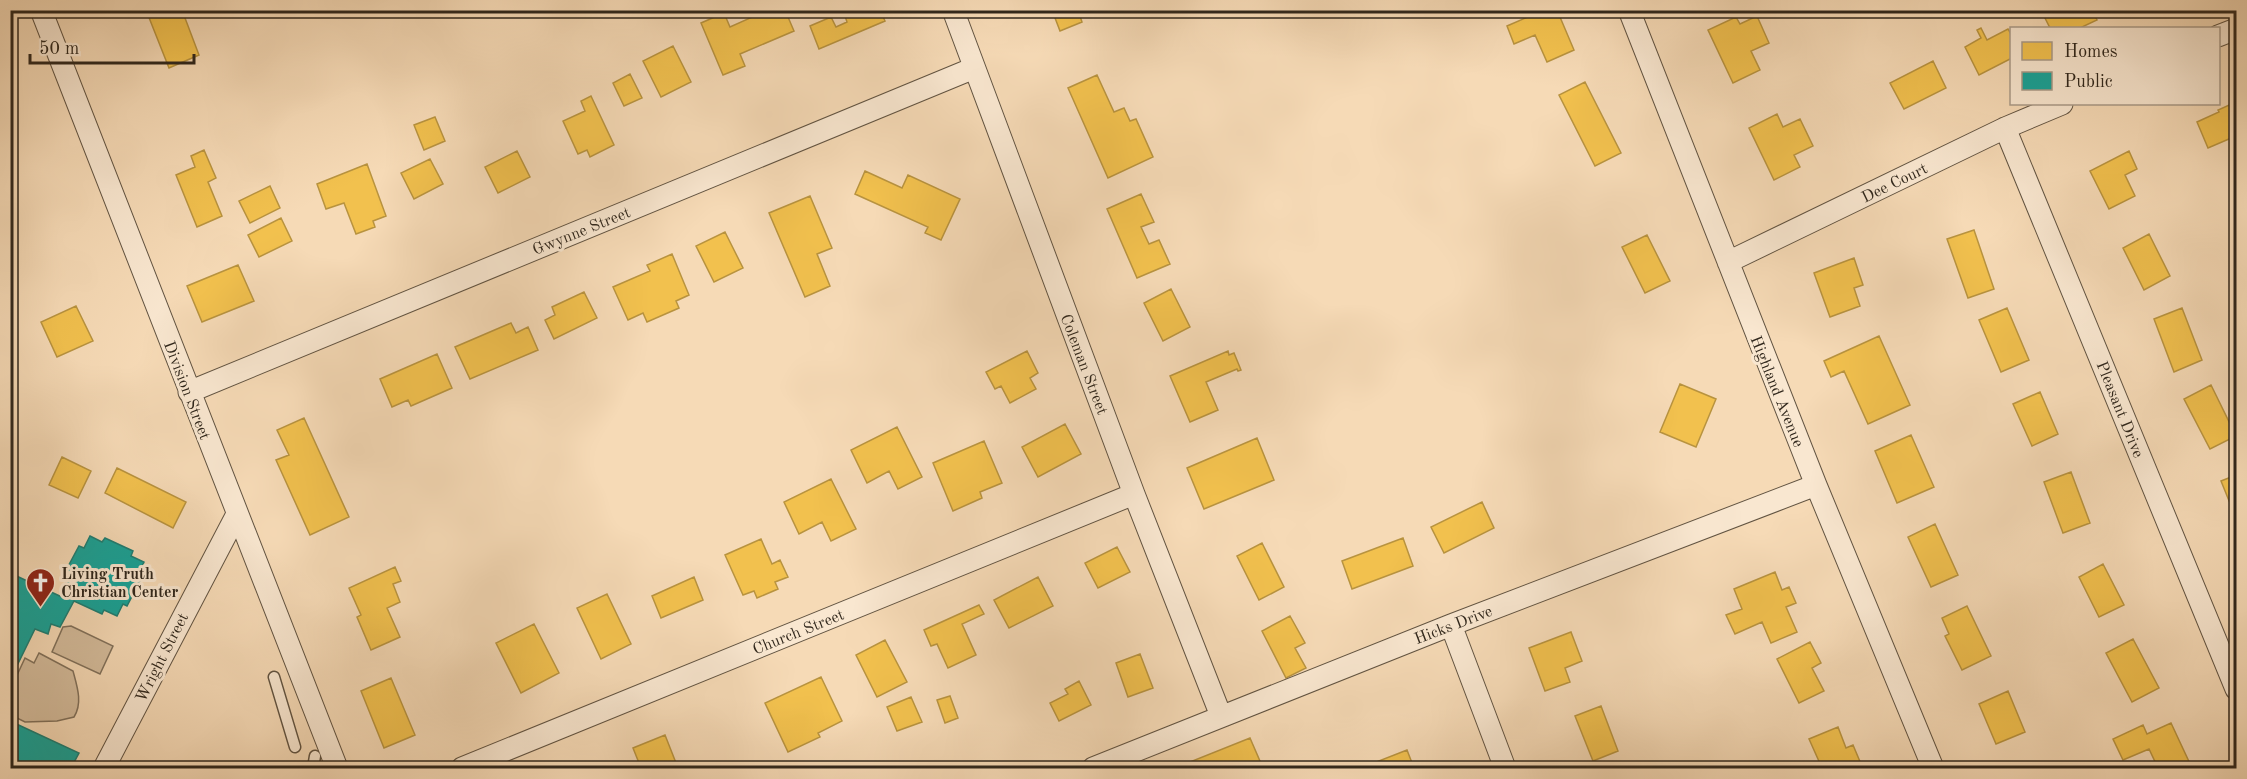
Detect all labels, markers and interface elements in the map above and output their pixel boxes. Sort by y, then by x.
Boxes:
scale bar [30,27,194,65]
legend [2010,27,2220,105]
text: 50 m [39,40,79,58]
text: Homes [2064,43,2118,61]
text: Public [2064,73,2113,91]
street label: Dee Court [1859,161,1931,207]
street label: Gwynne Street [531,205,633,259]
street label: Coleman Street [1057,312,1110,418]
street label: Highland Avenue [1746,334,1806,450]
street label: Division Street [160,339,212,443]
street label: Pleasant Drive [2093,359,2146,460]
church icon: Living Truth Christian Center [24,566,56,608]
place label: Living Truth Christian Center [61,567,179,601]
street label: Hicks Drive [1413,604,1495,648]
street label: Church Street [751,607,847,658]
street label: Wright Street [133,610,192,705]

